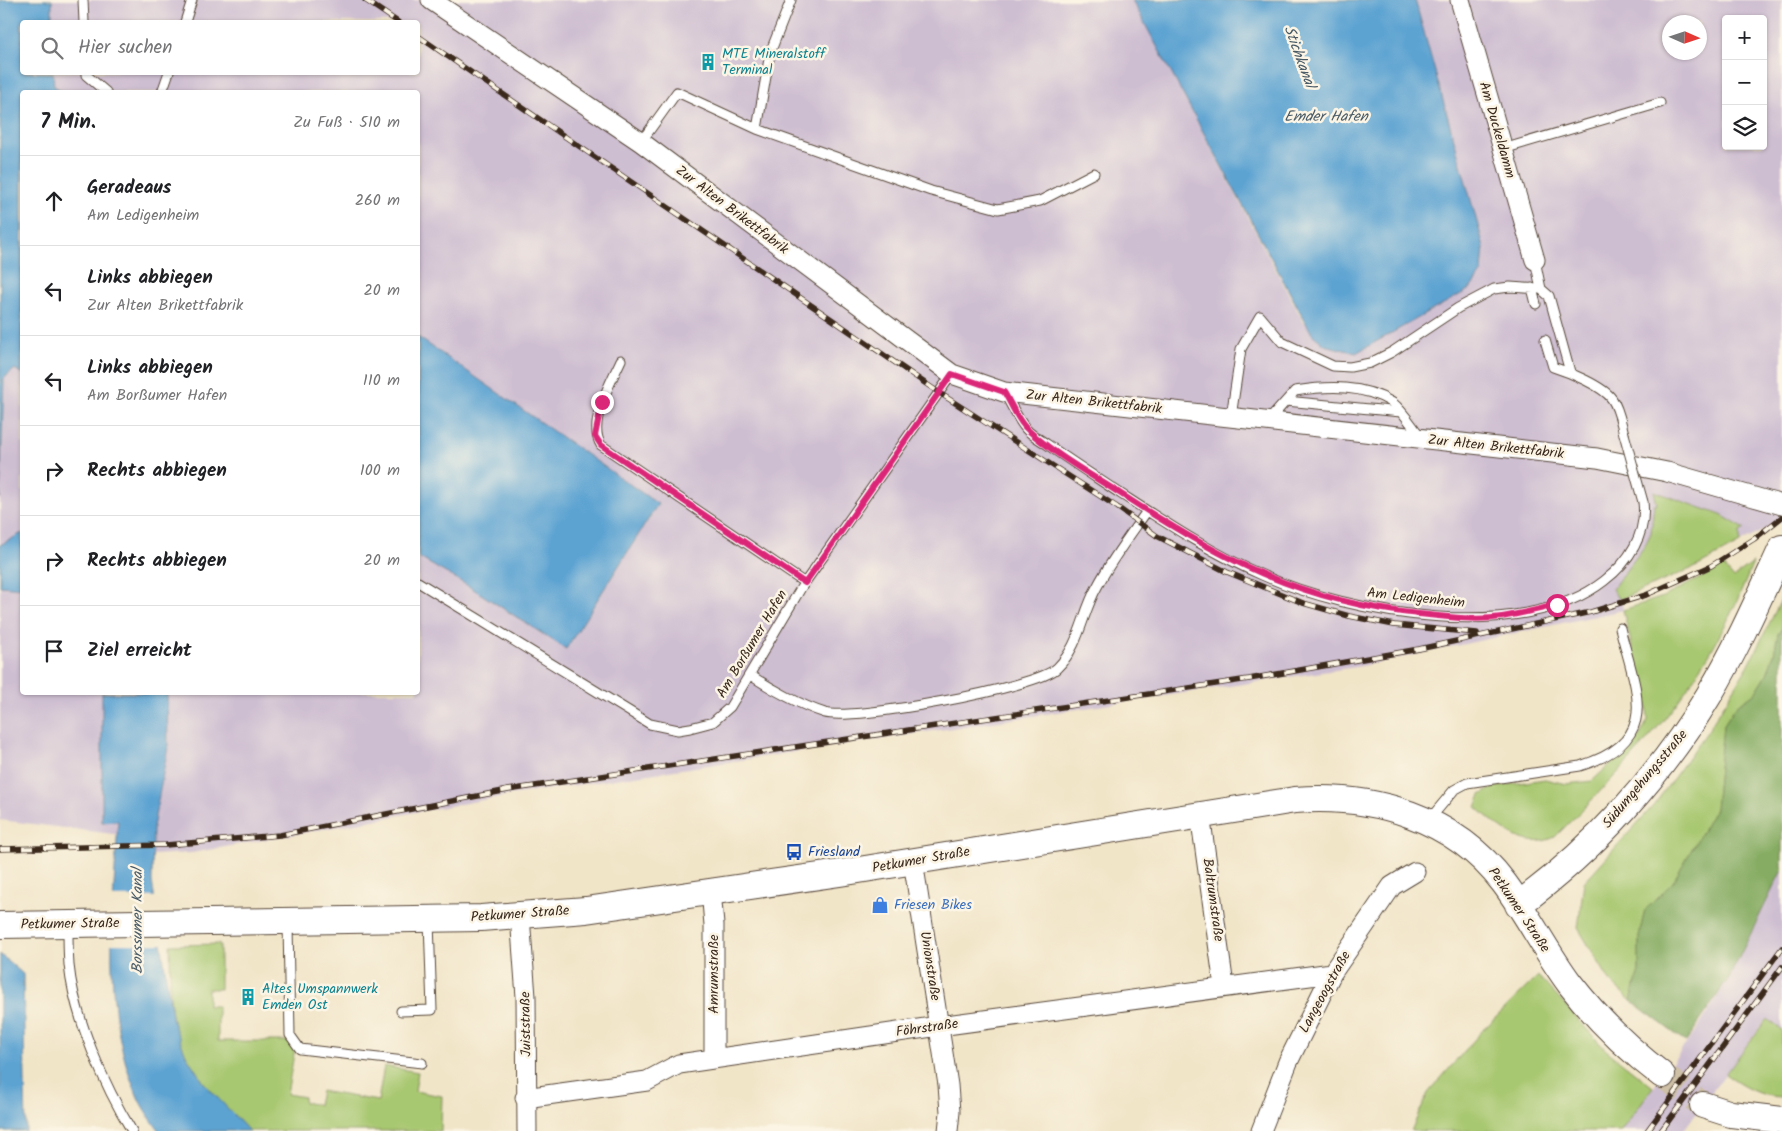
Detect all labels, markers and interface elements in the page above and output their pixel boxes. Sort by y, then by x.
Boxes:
north arrow [1662,15,1707,60]
map controls [1722,15,1767,150]
button: + [1722,15,1767,60]
search box [20,20,420,75]
water label: Stichkanal [1277,22,1322,95]
text: Hier suchen [78,33,172,63]
icon: search [38,34,66,62]
place label: MTE Mineralstoff Terminal [722,43,827,81]
building icon: MTE Mineralstoff Terminal [698,52,718,72]
button: − [1722,60,1767,105]
street label: Am Duckeldamm [1473,79,1521,181]
water label: Emder Hafen [1284,105,1369,129]
button: layers [1722,105,1767,150]
text: 7 Min. [40,106,96,139]
text: Zu Fuß · 510 m [293,110,400,135]
street label: Zur Alten Brikettfabrik [671,160,794,260]
text: Geradeaus [87,173,172,203]
icon: ahead [40,187,68,215]
text: 260 m [355,188,400,213]
text: Am Ledigenheim [87,203,199,228]
text: Links abbiegen [87,263,213,293]
icon: left [40,277,68,305]
text: 20 m [364,278,400,303]
text: Zur Alten Brikettfabrik [87,293,243,318]
text: Links abbiegen [87,353,213,383]
icon: left [40,367,68,395]
text: 110 m [363,368,400,393]
text: Am Borßumer Hafen [87,383,227,408]
street label: Zur Alten Brikettfabrik [1025,384,1164,420]
route end [591,391,614,414]
street label: Zur Alten Brikettfabrik [1427,429,1566,465]
text: Rechts abbiegen [87,456,227,486]
icon: right [40,457,68,485]
text: 100 m [360,458,400,483]
text: Rechts abbiegen [87,546,227,576]
icon: right [40,547,68,575]
text: 20 m [364,548,400,573]
street label: Am Ledigenheim [1366,582,1466,614]
street label: Am Borßumer Hafen [711,586,793,702]
route start [1546,594,1569,617]
text: Ziel erreicht [87,636,192,666]
icon: arrive [40,637,68,665]
street label: Südumgehungsstraße [1597,724,1694,833]
street label: Petkumer Straße [870,840,972,879]
place label: Friesland [808,841,861,863]
bus stop icon: Friesland [784,842,804,862]
street label: Baltrumstraße [1196,857,1230,944]
street label: Petkumer Straße [1482,863,1556,958]
water label: Borssumer Kanal [126,865,150,974]
place label: Friesen Bikes [894,894,972,916]
shop icon: Friesen Bikes [870,895,890,915]
street label: Petkumer Straße [470,900,571,928]
street label: Petkumer Straße [20,912,120,936]
street label: Unionstraße [914,930,946,1003]
street label: Amrumstraße [703,934,725,1014]
street label: Langeoogstraße [1293,946,1357,1037]
place label: Altes Umspannwerk Emden Ost [262,978,378,1016]
building icon: Altes Umspannwerk Emden Ost [238,987,258,1007]
street label: Juiststraße [514,991,538,1057]
street label: Föhrstraße [894,1013,960,1043]

